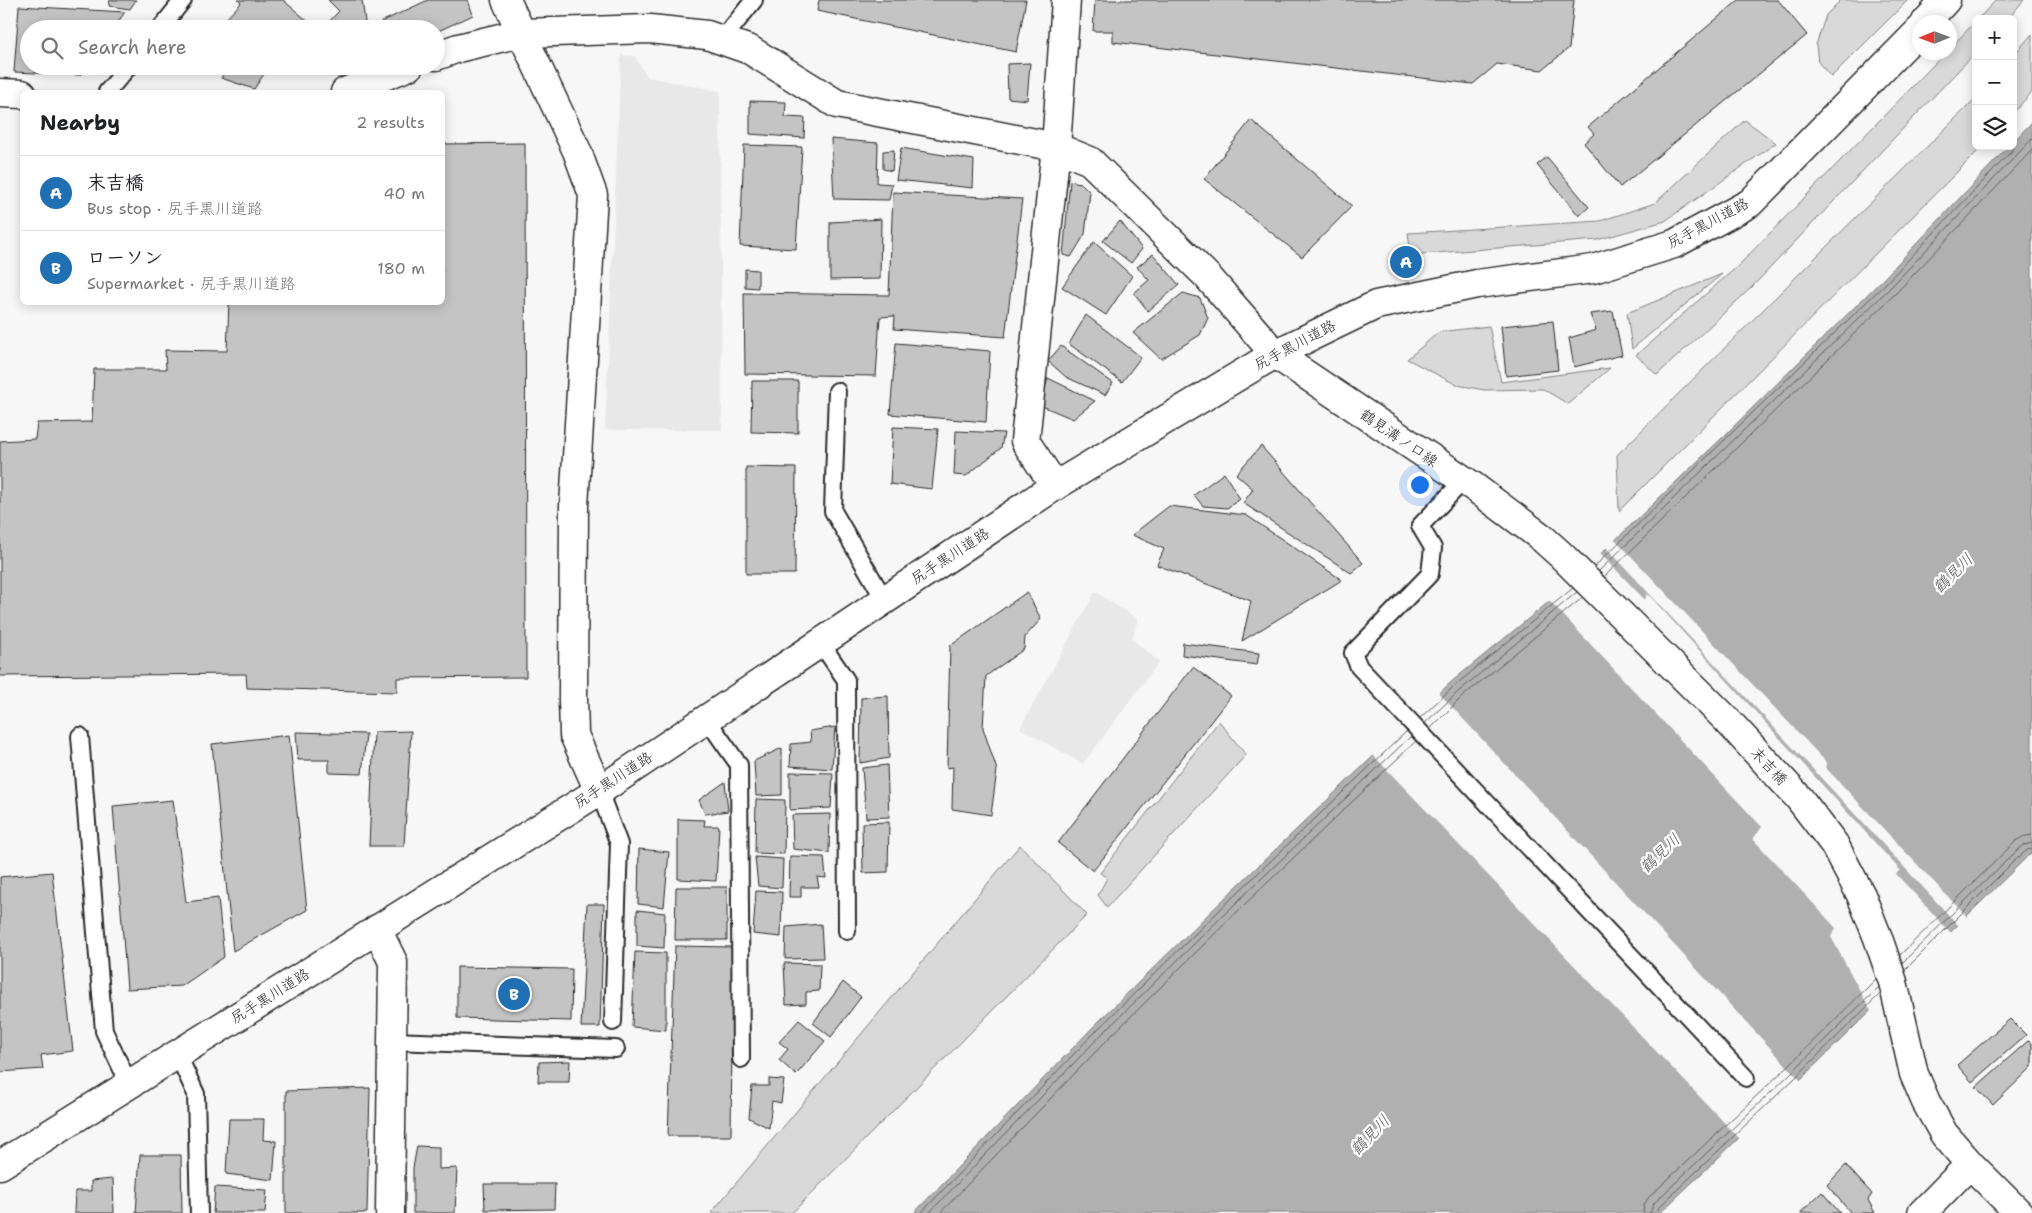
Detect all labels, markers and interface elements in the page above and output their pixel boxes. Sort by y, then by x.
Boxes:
north arrow [1912,15,1957,60]
map controls [1972,15,2017,150]
button: + [1972,15,2017,60]
search box [20,20,445,75]
icon: search [38,34,66,62]
text: Search here [78,35,187,60]
button: − [1972,60,2017,105]
button: layers [1972,105,2017,150]
text: Nearby [40,109,120,137]
text: 2 results [356,112,425,133]
text: 末吉橋 [87,170,144,195]
text: A [50,183,62,204]
text: 40 m [383,183,425,204]
street label: 尻手黒川道路 [1664,193,1752,253]
text: Bus stop · 尻手黒川道路 [87,198,263,219]
pin: A [1390,243,1422,281]
text: ローソン [87,245,163,270]
text: B [51,258,61,279]
text: 180 m [377,258,425,279]
text: Supermarket · 尻手黒川道路 [87,273,296,294]
street label: 尻手黒川道路 [1251,315,1339,375]
street label: 鶴見溝ノ口線 [1356,405,1442,471]
your location [1407,472,1433,498]
street label: 尻手黒川道路 [907,523,993,589]
water label: 鶴見川 [1928,549,1978,597]
street label: 末吉橋 [1746,743,1792,789]
street label: 尻手黒川道路 [570,747,656,813]
water label: 鶴見川 [1635,829,1685,877]
street label: 尻手黒川道路 [227,964,313,1028]
pin: B [498,975,530,1013]
water label: 鶴見川 [1346,1110,1394,1160]

